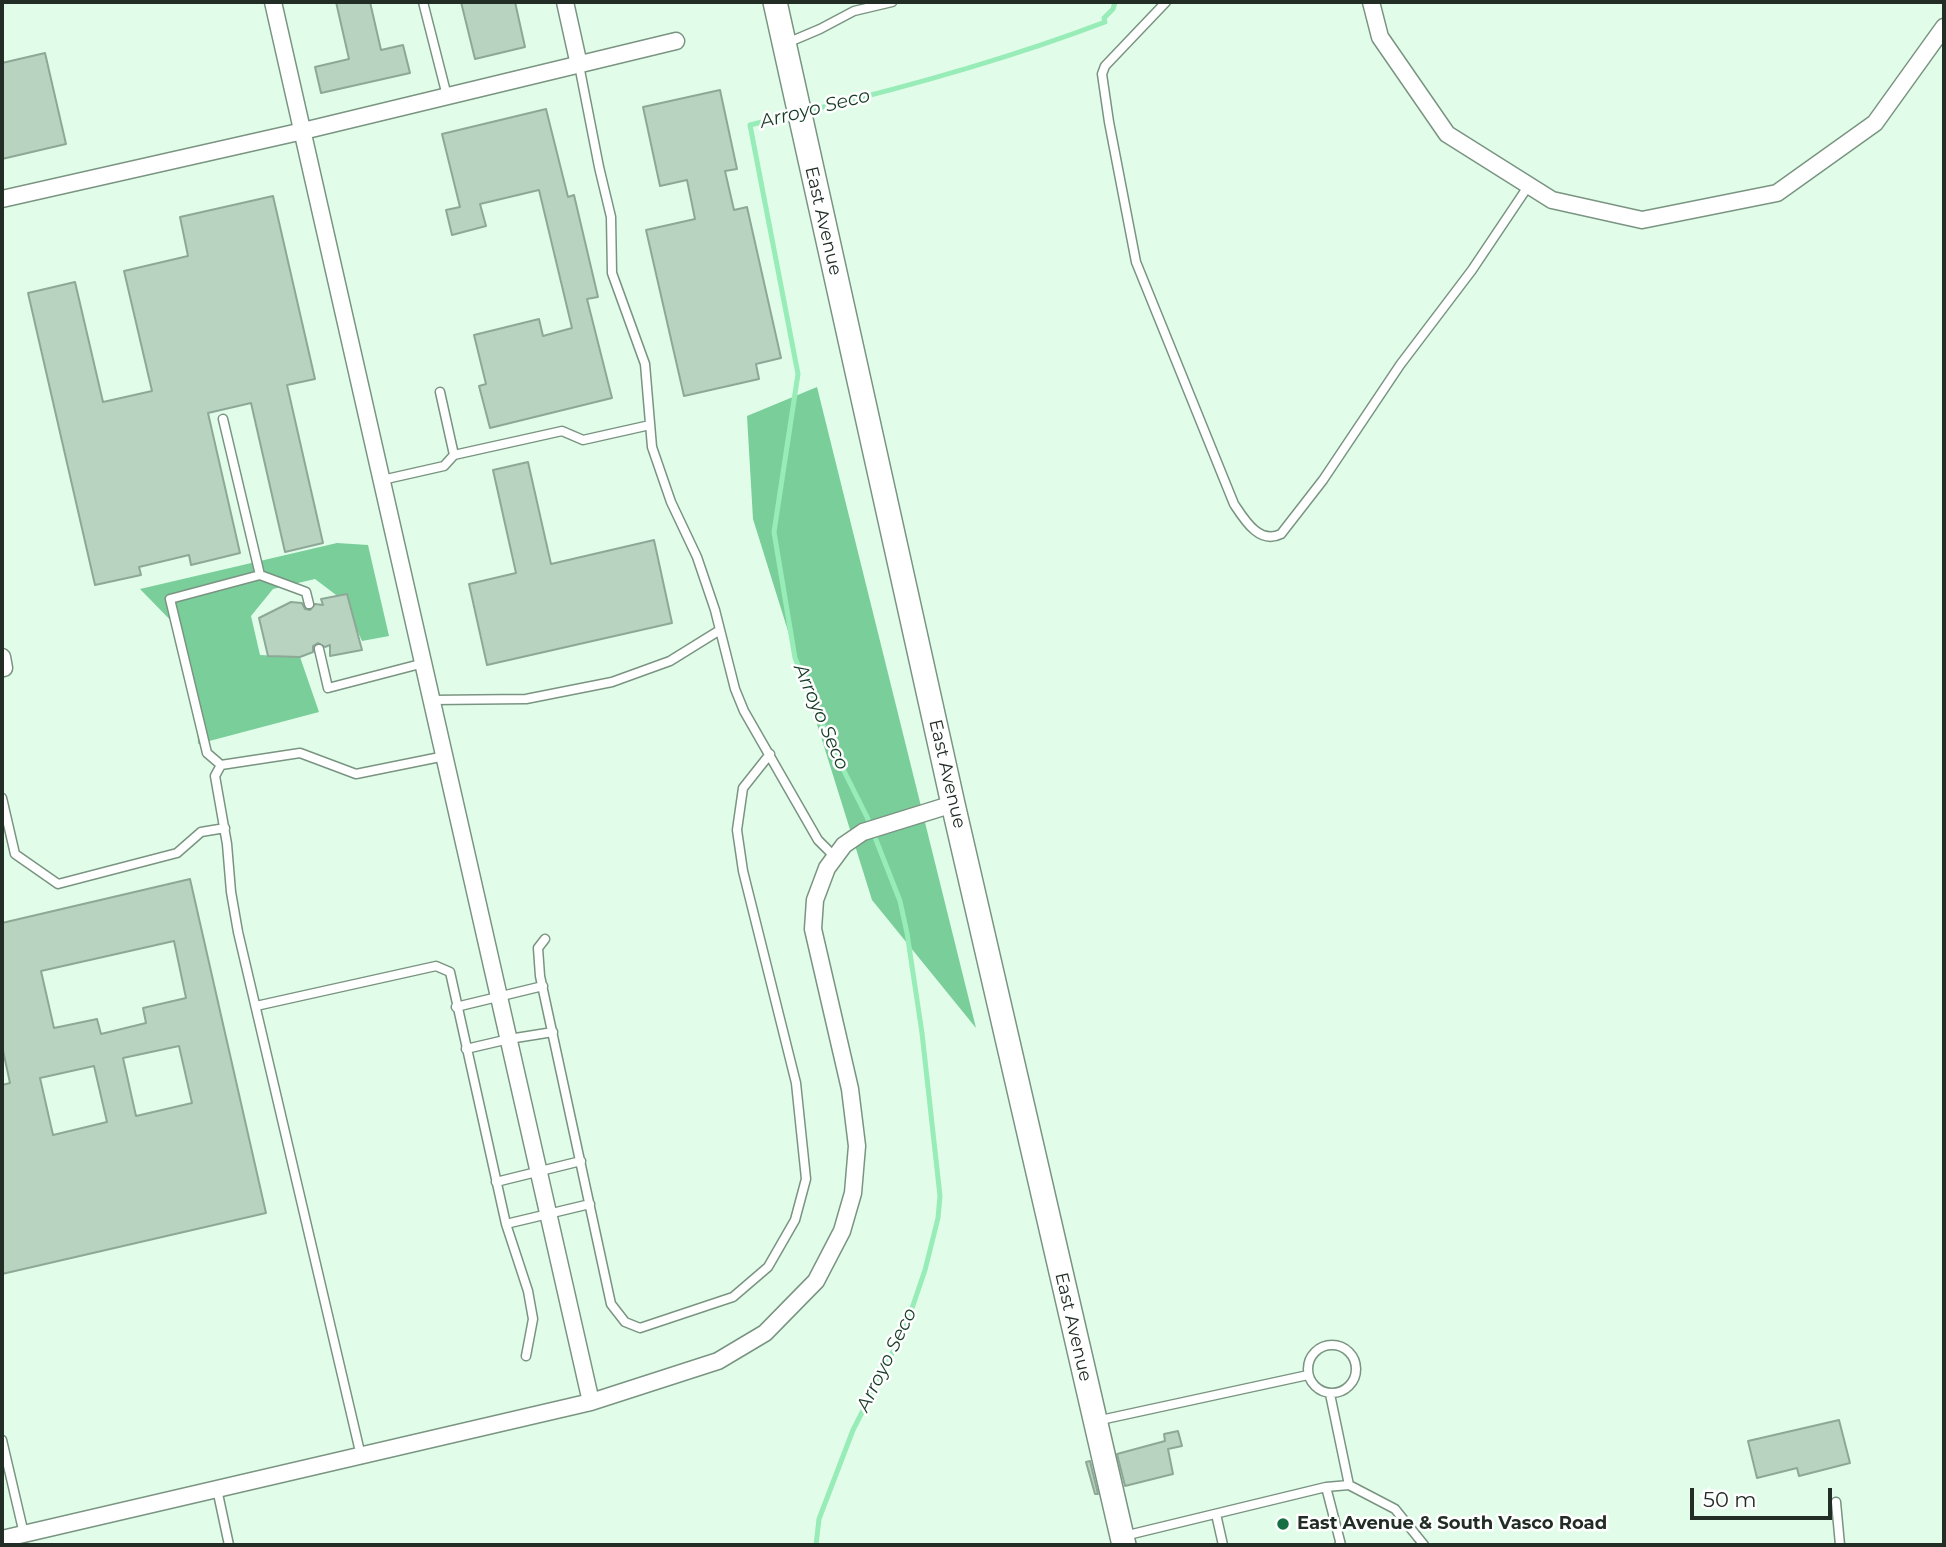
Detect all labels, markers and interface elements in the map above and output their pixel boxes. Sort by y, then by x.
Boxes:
water label: Arroyo Seco [758,84,872,134]
street label: East Avenue [800,164,846,278]
water label: Arroyo Seco [789,661,853,773]
street label: East Avenue [924,717,970,831]
street label: East Avenue [1050,1270,1096,1384]
water label: Arroyo Seco [852,1304,922,1416]
scale bar [1694,1474,1836,1518]
text: 50 m [1703,1487,1757,1512]
place label: East Avenue & South Vasco Road [1297,1513,1607,1535]
marker: East Avenue & South Vasco Road [1275,1516,1291,1532]

